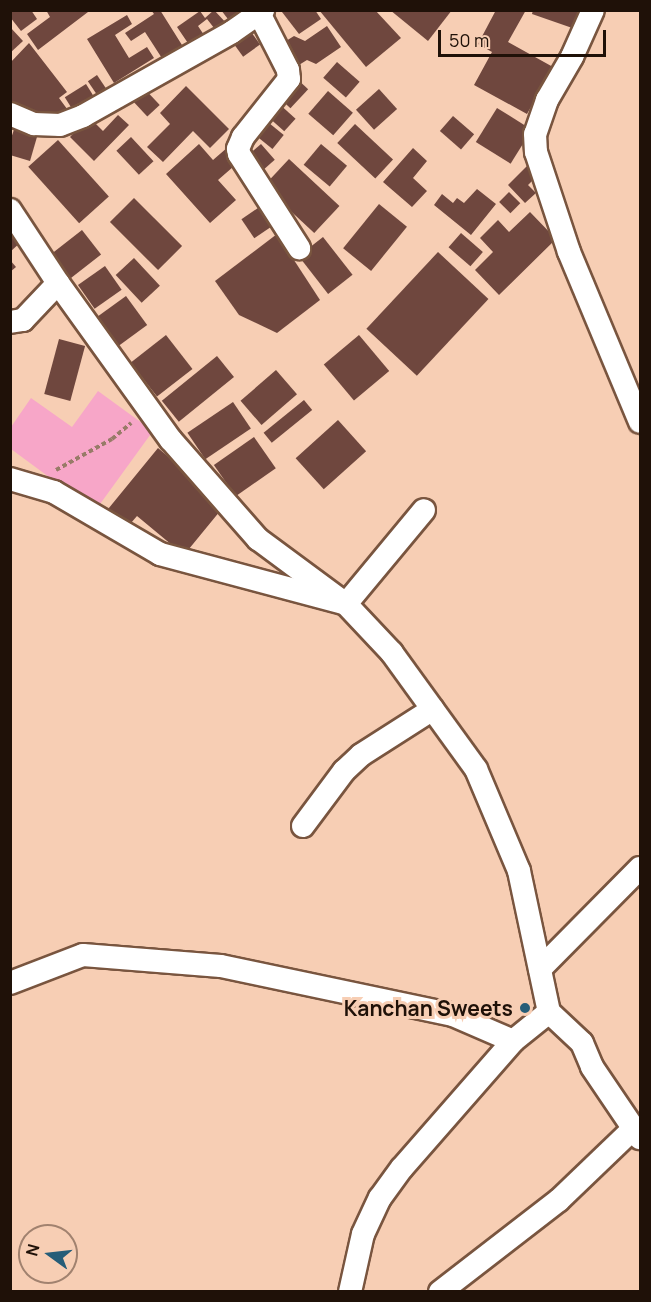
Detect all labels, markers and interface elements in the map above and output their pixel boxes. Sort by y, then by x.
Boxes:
scale bar [441,18,609,56]
text: 50 m [449,28,489,52]
place label: Kanchan Sweets [344,995,513,1021]
marker: Kanchan Sweets [518,1001,532,1015]
north arrow [18,1224,78,1284]
text: N [20,1241,45,1258]

